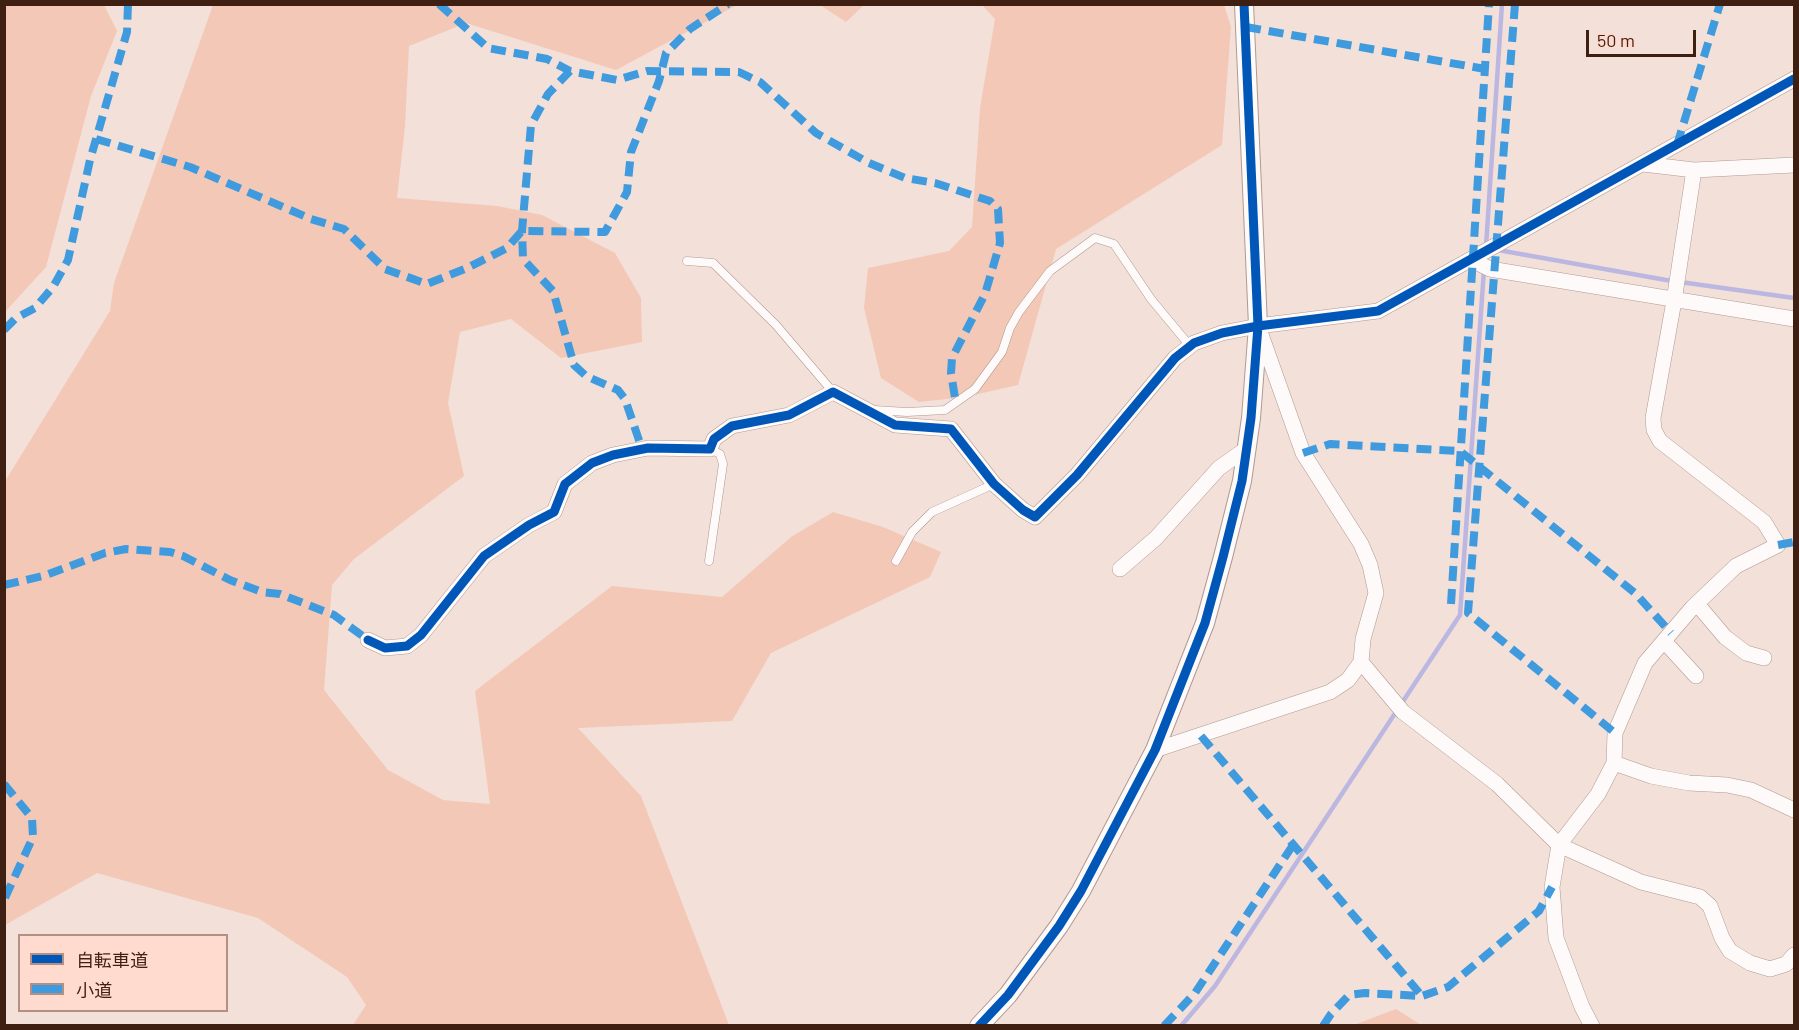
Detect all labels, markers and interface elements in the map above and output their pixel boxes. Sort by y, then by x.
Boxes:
scale bar [1589,18,1698,56]
text: 50 m [1597,29,1635,51]
legend [18,934,228,1012]
text: 自転車道 [76,949,148,971]
text: 小道 [76,979,112,1001]

